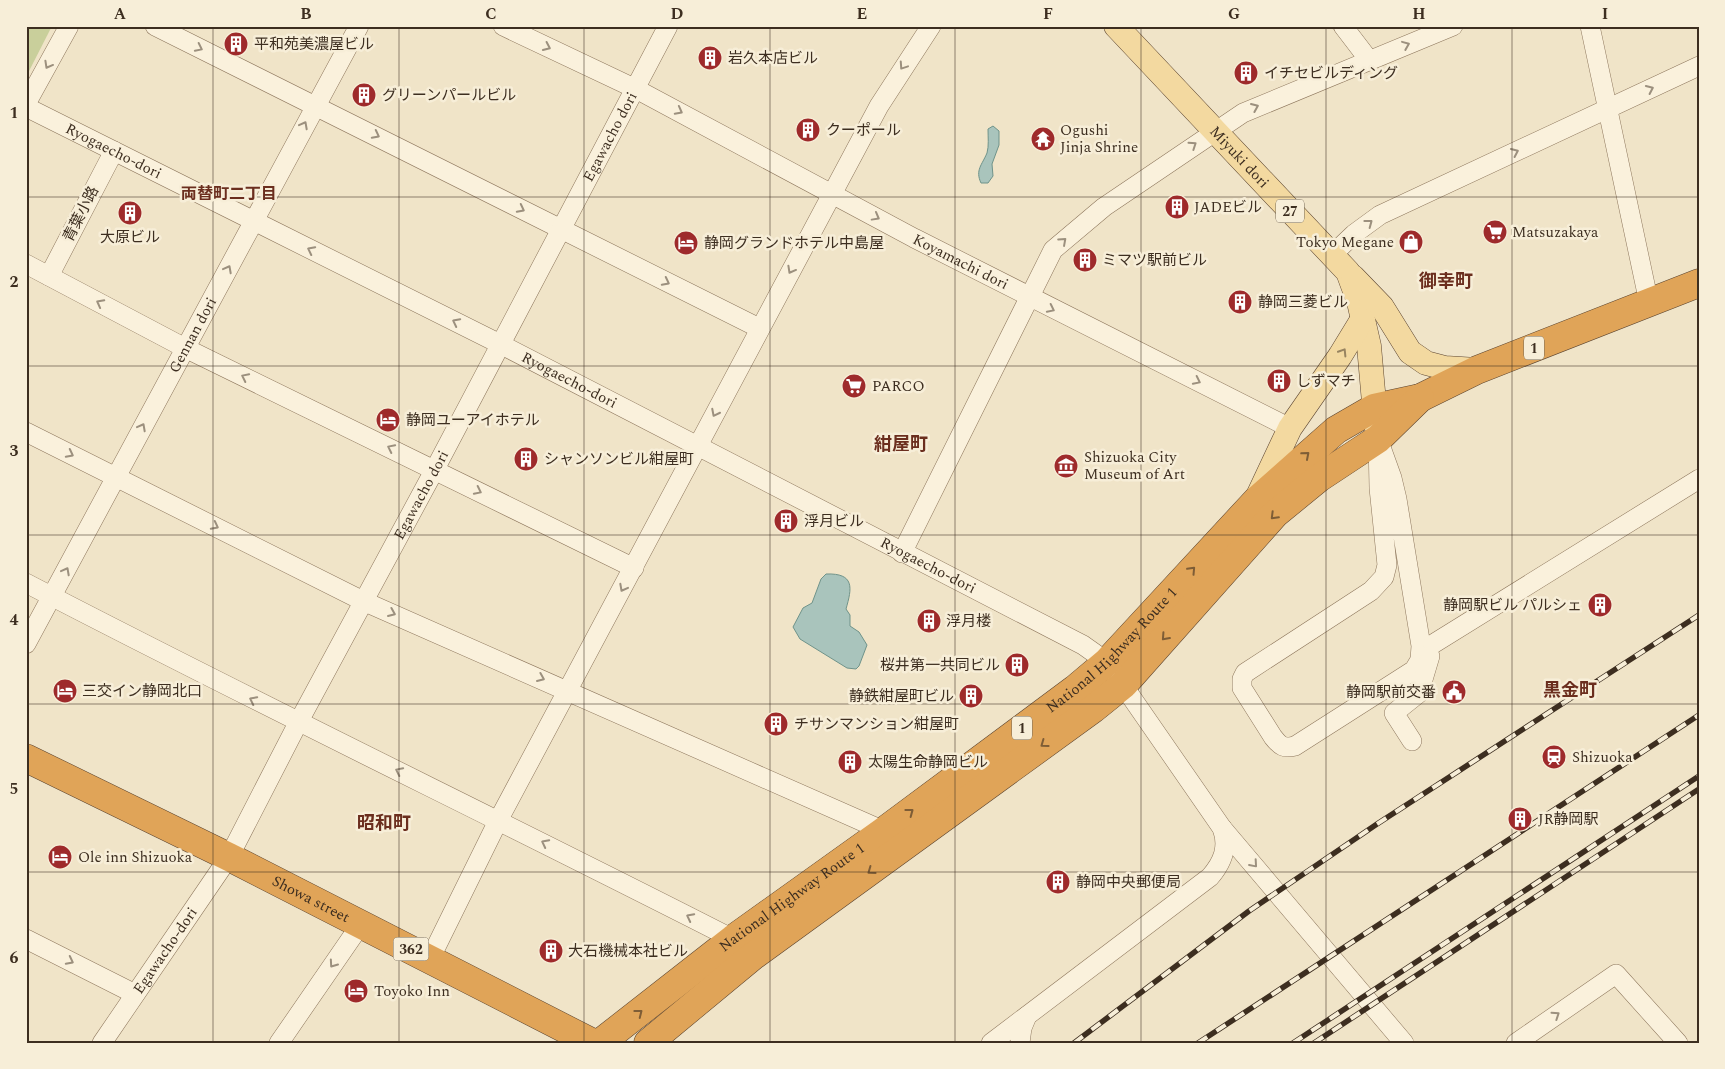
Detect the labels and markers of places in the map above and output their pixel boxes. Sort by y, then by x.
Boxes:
building icon: 平和苑美濃屋ビル [223,31,249,57]
place label: 平和苑美濃屋ビル [254,33,374,56]
building icon: 岩久本店ビル [697,45,723,71]
place label: 岩久本店ビル [728,47,818,70]
building icon: イチセビルディング [1233,60,1259,86]
place label: イチセビルディング [1264,62,1398,85]
building icon: グリーンパールビル [351,82,377,108]
place label: グリーンパールビル [382,84,516,107]
building icon: クーポール [795,117,821,143]
place label: クーポール [826,119,901,142]
place label: Ogushi Jinja Shrine [1060,119,1138,159]
temple icon: Ogushi Jinja Shrine [1030,126,1056,152]
building icon: JADEビル [1164,194,1190,220]
place label: JADEビル [1194,196,1262,219]
building icon: 大原ビル [117,200,143,226]
supermarket icon: Matsuzakaya [1482,219,1508,245]
place label: Matsuzakaya [1512,221,1599,244]
place label: 大原ビル [100,226,160,249]
shop icon: Tokyo Megane [1398,229,1424,255]
hotel icon: 静岡グランドホテル中島屋 [673,230,699,256]
place label: Tokyo Megane [1296,231,1394,254]
place label: 静岡グランドホテル中島屋 [704,232,884,255]
building icon: ミマツ駅前ビル [1072,247,1098,273]
place label: ミマツ駅前ビル [1102,249,1207,272]
building icon: 静岡三菱ビル [1227,289,1253,315]
place label: 静岡三菱ビル [1258,291,1348,314]
building icon: しずマチ [1266,368,1292,394]
place label: しずマチ [1296,370,1356,393]
supermarket icon: PARCO [841,373,867,399]
place label: PARCO [872,375,925,398]
hotel icon: 静岡ユーアイホテル [375,407,401,433]
place label: 静岡ユーアイホテル [406,409,540,432]
building icon: シャンソンビル紺屋町 [513,446,539,472]
place label: Shizuoka City Museum of Art [1084,446,1185,486]
place label: シャンソンビル紺屋町 [544,448,694,471]
museum icon: Shizuoka City Museum of Art [1053,453,1079,479]
building icon: 浮月ビル [773,508,799,534]
place label: 浮月ビル [804,510,864,533]
building icon: 静岡駅ビル パルシェ [1587,592,1613,618]
place label: 静岡駅ビル パルシェ [1443,594,1582,617]
building icon: 浮月楼 [916,608,942,634]
place label: 浮月楼 [946,610,991,633]
building icon: 桜井第一共同ビル [1004,652,1030,678]
place label: 桜井第一共同ビル [880,654,1000,677]
hotel icon: 三交イン静岡北口 [52,678,78,704]
public building icon: 静岡駅前交番 [1441,679,1467,705]
place label: 三交イン静岡北口 [82,680,202,703]
place label: 静岡駅前交番 [1346,681,1436,704]
building icon: 静鉄紺屋町ビル [958,683,984,709]
place label: 静鉄紺屋町ビル [849,685,954,708]
building icon: チサンマンション紺屋町 [763,711,789,737]
place label: チサンマンション紺屋町 [794,713,959,736]
station icon: Shizuoka [1541,744,1567,770]
place label: Shizuoka [1572,746,1633,769]
building icon: 太陽生命静岡ビル [837,749,863,775]
place label: 太陽生命静岡ビル [868,751,988,774]
building icon: JR静岡駅 [1507,806,1533,832]
place label: JR静岡駅 [1538,808,1599,831]
hotel icon: Ole inn Shizuoka [47,844,73,870]
place label: Ole inn Shizuoka [78,846,193,869]
building icon: 静岡中央郵便局 [1045,869,1071,895]
place label: 静岡中央郵便局 [1076,871,1181,894]
building icon: 大石機械本社ビル [538,938,564,964]
place label: 大石機械本社ビル [568,940,688,963]
hotel icon: Toyoko Inn [343,978,369,1004]
place label: Toyoko Inn [374,980,450,1003]

